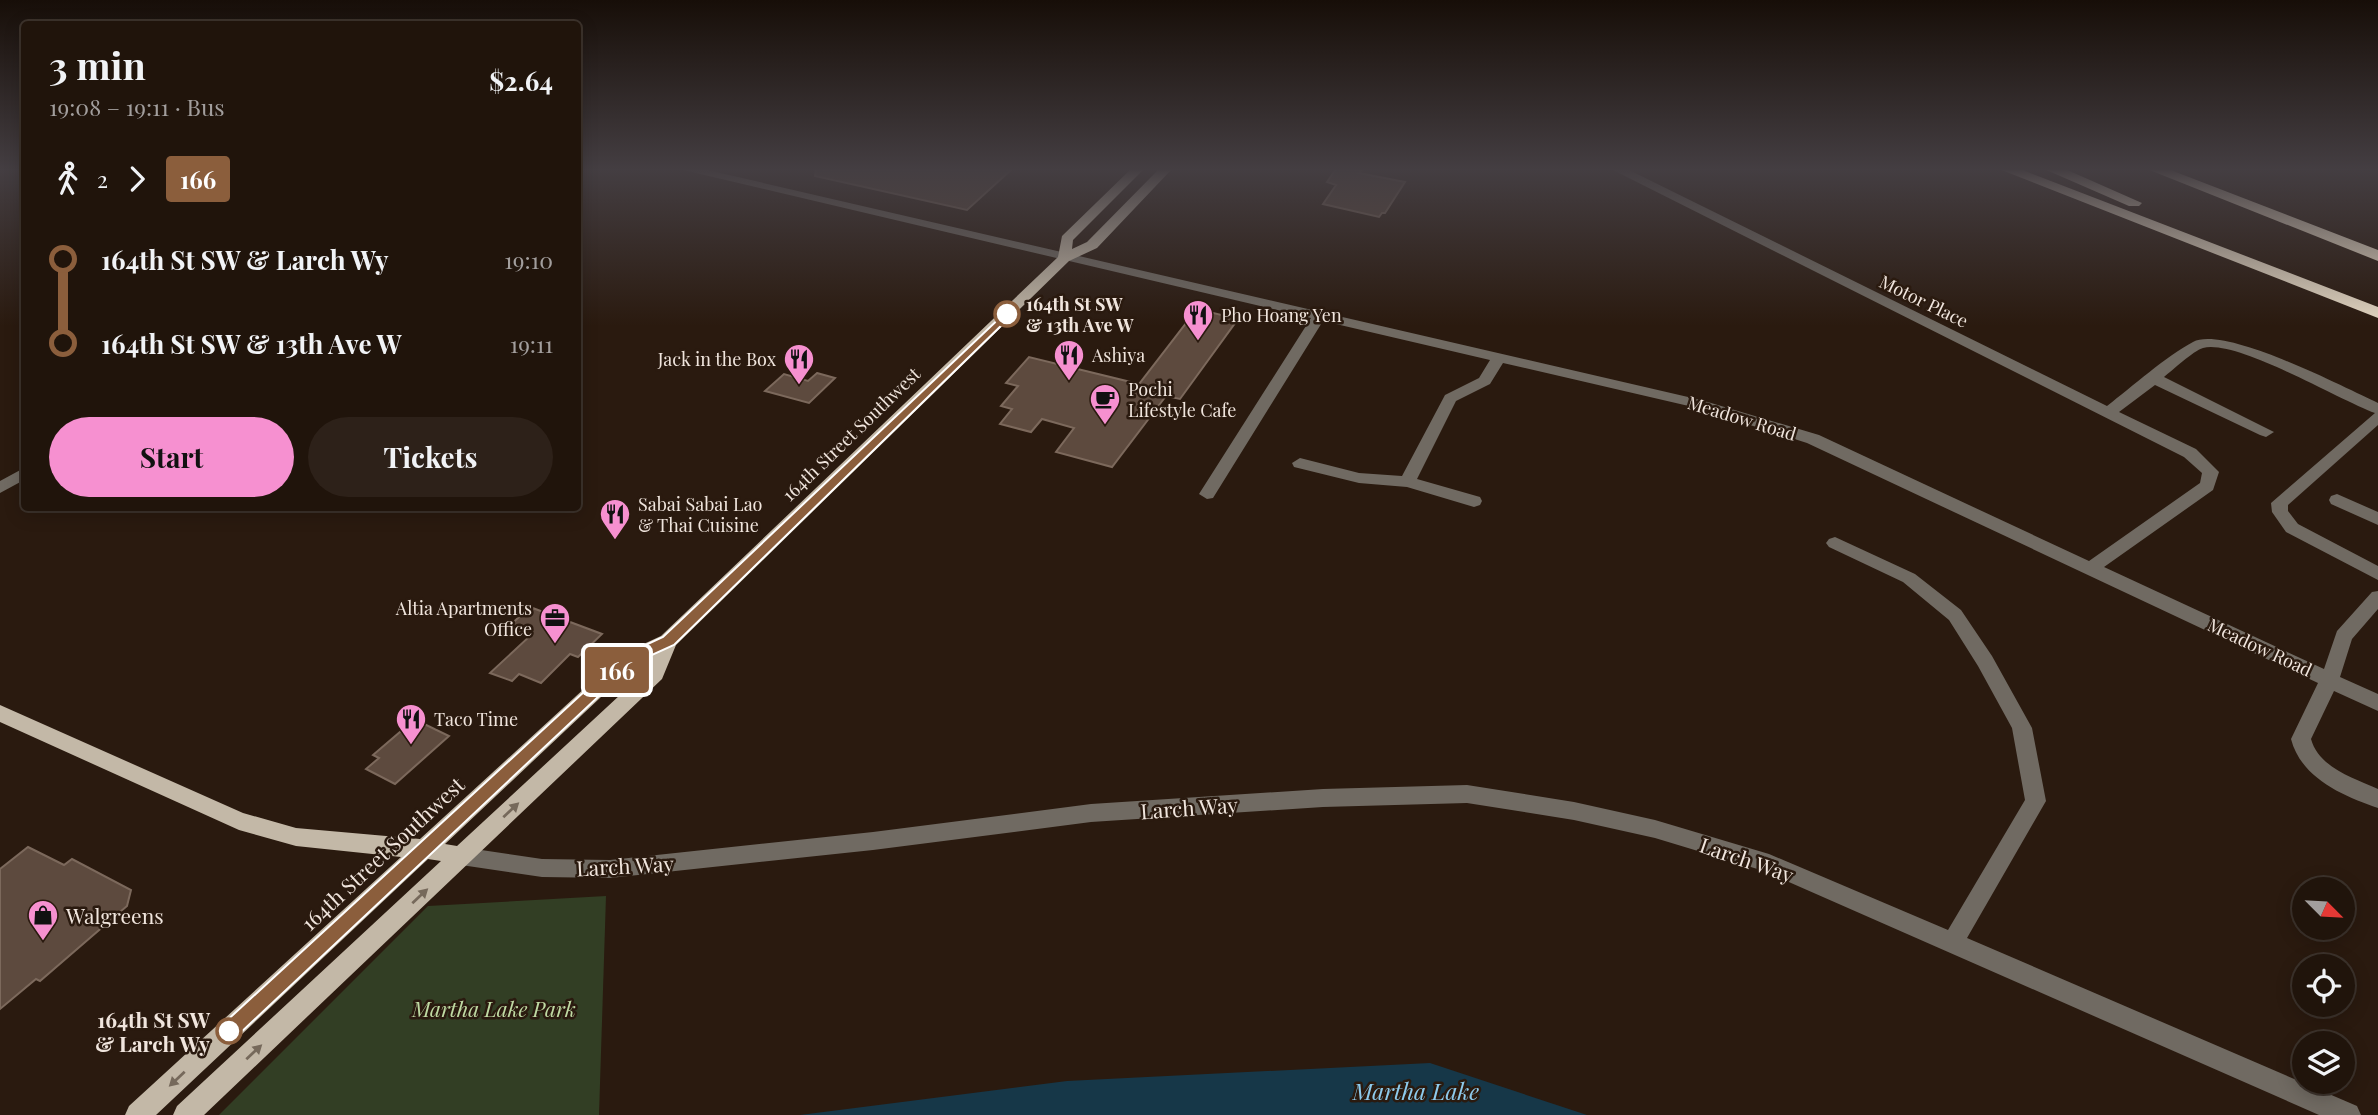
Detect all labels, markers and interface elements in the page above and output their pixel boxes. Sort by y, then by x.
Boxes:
text: 3 min [49,39,146,90]
text: $2.64 [489,63,553,98]
text: 19:08 – 19:11 · Bus [49,91,225,122]
icon: walk [49,160,87,198]
icon: forward [118,160,156,198]
text: 2 [97,163,108,194]
text: 166 [180,163,216,195]
text: 164th St SW & Larch Wy [101,242,389,277]
text: 19:10 [504,244,553,275]
street label: Motor Place [1876,269,1972,333]
place label: 164th St SW & 13th Ave W [1026,292,1134,337]
restaurant icon: Pho Hoang Yen [1181,298,1215,342]
marker: 164th St SW & 13th Ave W [994,301,1020,327]
place label: Pho Hoang Yen [1221,303,1342,327]
text: 164th St SW & 13th Ave W [101,326,402,361]
text: 19:11 [510,328,553,359]
restaurant icon: Ashiya [1052,338,1086,382]
restaurant icon: Jack in the Box [782,342,816,386]
place label: Ashiya [1091,343,1145,367]
place label: Jack in the Box [657,347,777,371]
street label: 164th Street Southwest [777,361,926,506]
place label: Pochi Lifestyle Cafe [1128,377,1236,422]
cafe icon: Pochi Lifestyle Cafe [1088,382,1122,426]
street label: Meadow Road [1685,390,1800,446]
button: Start [49,417,294,497]
button: Tickets [308,417,553,497]
place label: Sabai Sabai Lao & Thai Cuisine [638,492,763,537]
restaurant icon: Sabai Sabai Lao & Thai Cuisine [598,497,632,541]
place label: Altia Apartments Office [395,596,532,641]
office icon: Altia Apartments Office [538,601,572,645]
street label: Meadow Road [2204,612,2317,682]
line badge: 166 [577,647,657,693]
text: 166 [599,654,635,686]
restaurant icon: Taco Time [394,702,428,746]
place label: Taco Time [434,707,518,731]
street label: 164th Street Southwest [294,770,470,936]
street label: Larch Way [1139,790,1239,824]
one-way arrow [502,802,519,818]
street label: Larch Way [1696,830,1798,888]
street label: Larch Way [575,848,675,882]
north arrow [2292,877,2356,940]
map controls [2292,877,2355,1094]
one-way arrow [411,888,429,904]
shop icon: Walgreens [26,898,60,942]
place label: Walgreens [65,901,164,929]
button: locate [2292,954,2355,1017]
park label: Martha Lake Park [411,994,576,1022]
place label: 164th St SW & Larch Wy [95,1005,211,1057]
marker: 164th St SW & Larch Wy [216,1018,242,1044]
button: layers [2292,1031,2355,1094]
one-way arrow [245,1044,262,1060]
one-way arrow [168,1071,186,1087]
water label: Martha Lake [1352,1075,1479,1106]

